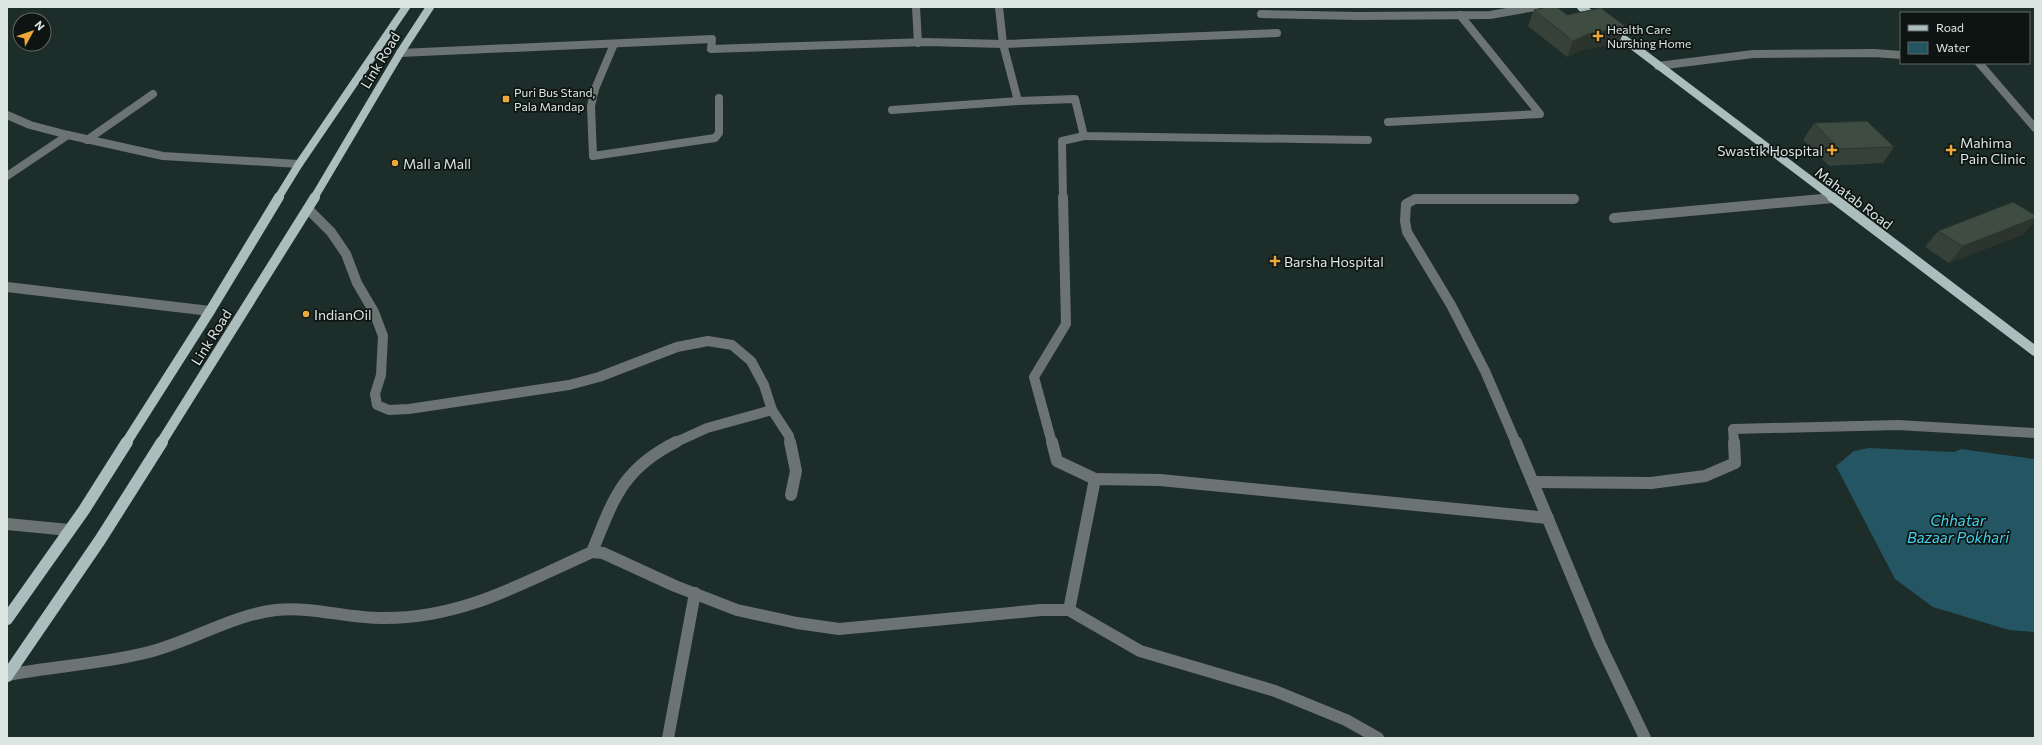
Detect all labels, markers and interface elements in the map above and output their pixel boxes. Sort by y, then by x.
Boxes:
north arrow [12,12,52,52]
legend [1900,12,2030,64]
text: N [32,18,48,33]
text: Road [1936,20,1964,34]
place label: Health Care Nurshing Home [1607,22,1691,50]
street label: Link Road [357,29,403,91]
marker: Health Care Nurshing Home [1592,30,1604,42]
text: Water [1936,40,1970,54]
place label: Puri Bus Stand, Pala Mandap [514,85,596,113]
marker: Puri Bus Stand, Pala Mandap [501,94,511,104]
place label: Mahima Pain Clinic [1960,134,2026,167]
place label: Swastik Hospital [1717,142,1823,159]
marker: Swastik Hospital [1826,144,1838,156]
marker: Mahima Pain Clinic [1945,144,1957,156]
place label: Mall a Mall [403,155,471,172]
marker: Mall a Mall [390,158,400,168]
street label: Mahatab Road [1812,163,1896,233]
place label: Barsha Hospital [1284,253,1384,270]
marker: Barsha Hospital [1269,255,1281,267]
street label: Link Road [187,306,235,368]
place label: IndianOil [314,306,372,323]
marker: IndianOil [301,309,311,319]
water label: Chhatar Bazaar Pokhari [1907,511,2010,546]

